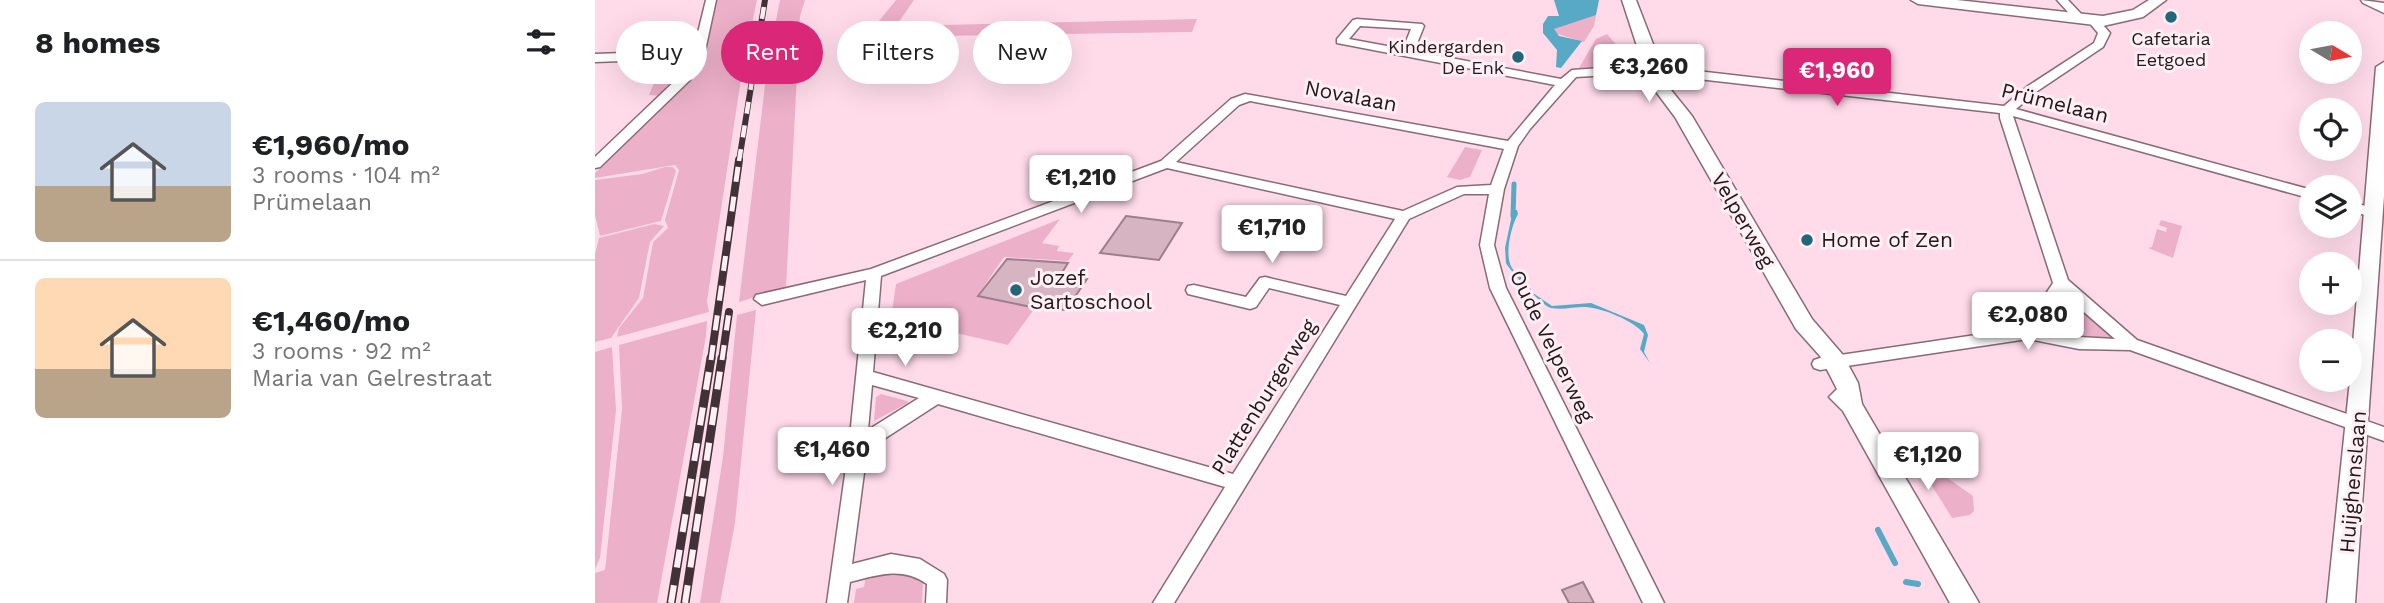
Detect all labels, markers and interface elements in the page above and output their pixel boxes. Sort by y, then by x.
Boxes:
marker: Cafetaria Eetgoed [2163,9,2179,25]
chip: Buy [616,21,707,84]
chip: Rent [721,21,823,84]
chip: Filters [837,21,959,84]
chip: New [973,21,1072,84]
north arrow [2299,21,2363,84]
map controls [2299,21,2362,392]
icon: filters [522,23,560,61]
text: 8 homes [35,25,161,60]
place label: Cafetaria Eetgoed [2131,28,2211,70]
place label: Kindergarden De Enk [1388,36,1504,78]
pin: €3,260 [1592,44,1706,104]
pin: €1,960 [1780,48,1894,108]
marker: Kindergarden De Enk [1510,49,1526,65]
text: €3,260 [1609,53,1689,80]
text: €1,960 [1799,57,1875,84]
street label: Novalaan [1303,74,1399,117]
street label: Prümelaan [1999,77,2111,128]
button: locate [2299,98,2362,161]
text: €1,960/mo [252,127,410,162]
icon: home [91,130,175,214]
pin: €1,210 [1024,156,1138,215]
text: 3 rooms · 104 m² [252,162,440,189]
text: €1,210 [1045,164,1117,191]
street label: Velperweg [1706,168,1781,272]
button: layers [2299,175,2362,238]
text: Prümelaan [252,189,372,216]
pin: €1,710 [1215,205,1329,265]
text: €1,710 [1238,214,1306,241]
place label: Home of Zen [1821,227,1953,252]
marker: Home of Zen [1799,232,1815,248]
button: + [2299,252,2362,315]
place label: Jozef Sartoschool [1030,265,1152,314]
street label: Oude Velperweg [1505,266,1600,427]
marker: Jozef Sartoschool [1008,282,1024,298]
pin: €2,080 [1971,292,2085,352]
text: €2,080 [1988,301,2068,328]
text: €1,460/mo [252,303,410,338]
icon: home [91,306,175,390]
pin: €2,210 [848,308,962,368]
street label: Plattenburgerweg [1206,314,1322,479]
text: €2,210 [868,317,942,344]
button: − [2299,329,2362,392]
text: 3 rooms · 92 m² [252,338,431,365]
text: Maria van Gelrestraat [252,365,492,392]
street label: Huijghenslaan [2334,410,2371,554]
pin: €1,460 [775,428,889,487]
pin: €1,120 [1871,433,1985,492]
text: €1,460 [794,436,870,463]
text: €1,120 [1894,441,1962,468]

